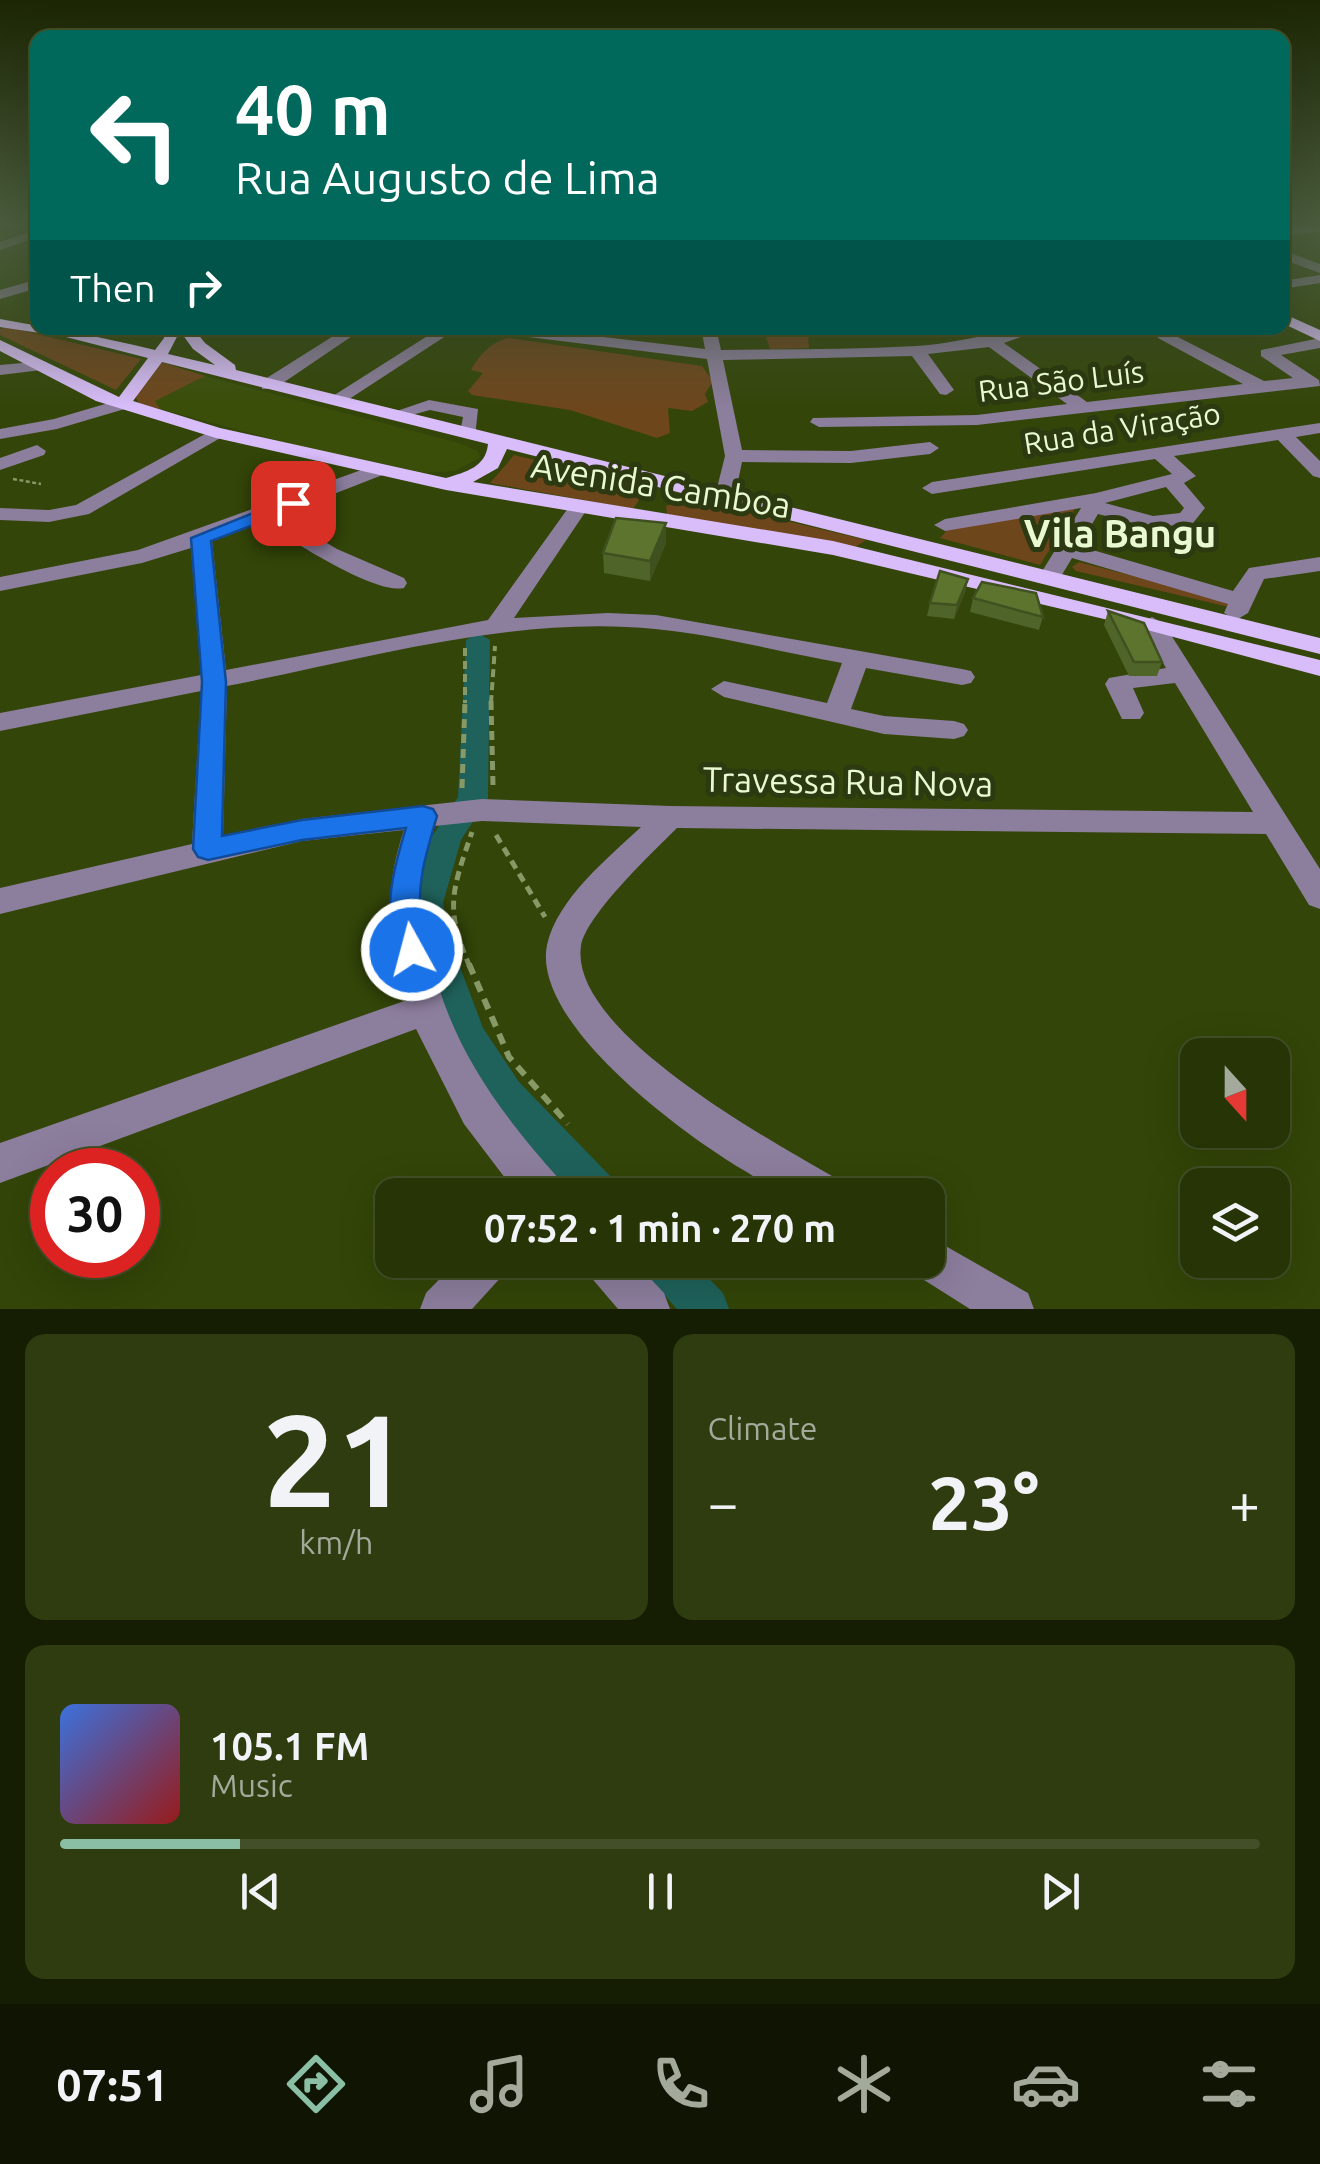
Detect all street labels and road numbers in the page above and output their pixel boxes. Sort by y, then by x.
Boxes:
street label: Rua São Luís [976,354,1146,408]
street label: Rua da Viração [1021,396,1223,460]
street label: Avenida Camboa [528,445,794,525]
street label: Travessa Rua Nova [702,758,994,804]

